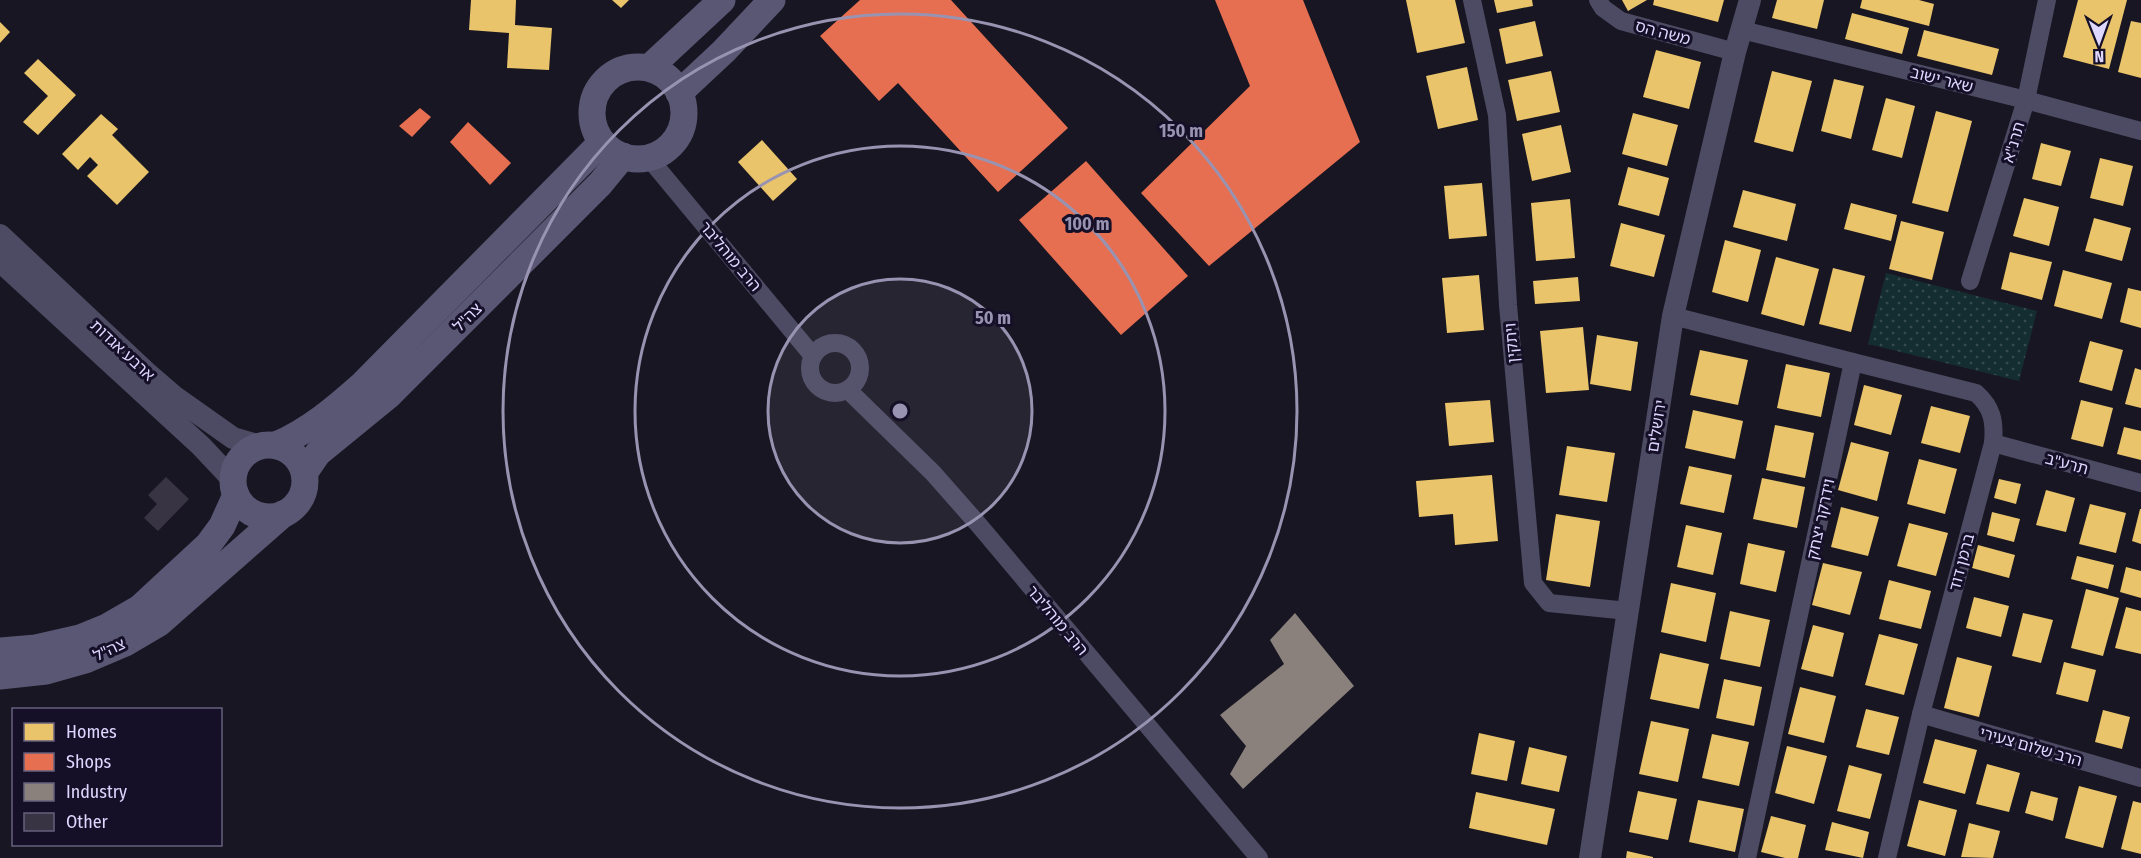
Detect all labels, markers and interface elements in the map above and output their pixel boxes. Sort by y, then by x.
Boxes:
north arrow [2069,12,2129,72]
street label: משה הס [1633,16,1693,49]
text: N [2094,47,2104,66]
street label: שאר ישוב [1908,63,1975,96]
street label: תרנ"א [1998,119,2029,165]
text: 150 m [1159,120,1203,142]
text: 100 m [1065,213,1109,235]
street label: הרב מוהליבר [696,218,765,295]
street label: צה"ל [449,299,486,336]
text: 50 m [975,307,1011,329]
street label: ארבע אגדות [87,316,159,385]
street label: ויתקין [1500,322,1523,364]
street label: ירושלים [1643,399,1670,454]
centre of rings [890,401,910,421]
street label: תרע"ב [2043,449,2091,478]
street label: וידרקר יצחק [1803,477,1838,561]
street label: ברמן דוד [1945,531,1978,593]
street label: הרב מוהליבר [1023,582,1092,659]
street label: צה"ל [90,634,128,665]
legend [12,708,222,846]
text: Homes [66,721,117,743]
street label: הרב שלום צעירי [1977,723,2084,770]
text: Shops [66,751,111,773]
text: Industry [66,781,127,803]
text: Other [66,811,109,833]

